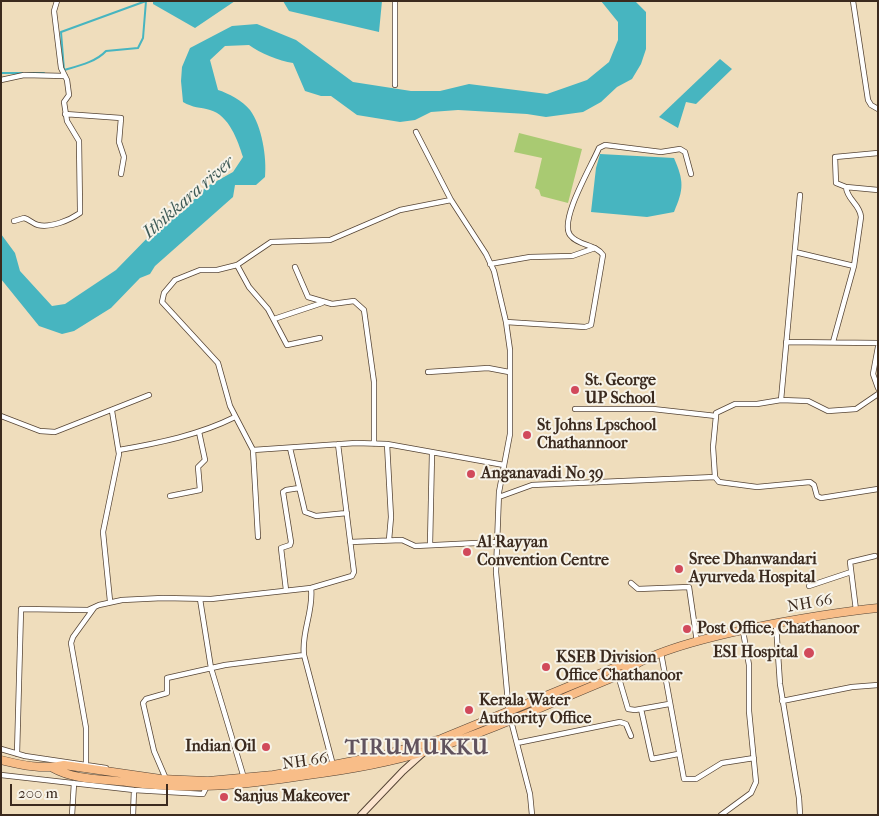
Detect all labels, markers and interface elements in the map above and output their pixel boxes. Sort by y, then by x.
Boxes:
water label: Ithikkara river [139,152,239,244]
place label: St. George UP School [585,371,656,409]
marker: St. George UP School [569,384,581,396]
place label: St Johns Lpschool Chathannoor [537,416,656,454]
marker: St Johns Lpschool Chathannoor [521,429,533,441]
place label: Anganavadi No 39 [481,464,603,484]
marker: Anganavadi No 39 [465,468,477,480]
place label: Al Rayyan Convention Centre [477,533,609,571]
marker: Al Rayyan Convention Centre [461,546,473,558]
place label: Sree Dhanwandari Ayurveda Hospital [689,550,817,588]
marker: Sree Dhanwandari Ayurveda Hospital [673,563,685,575]
street label: NH 66 [786,591,834,617]
place label: Post Office, Chathanoor [697,619,859,639]
marker: Post Office, Chathanoor [681,623,693,635]
place label: ESI Hospital [713,643,798,663]
marker: ESI Hospital [802,646,816,660]
place label: KSEB Division Office Chathanoor [556,648,682,686]
marker: KSEB Division Office Chathanoor [540,661,552,673]
place label: Kerala Water Authority Office [479,691,592,729]
marker: Kerala Water Authority Office [463,704,475,716]
district label: TIRUMUKKU [344,736,490,762]
place label: Indian Oil [185,737,256,757]
marker: Indian Oil [260,741,272,753]
street label: NH 66 [281,749,329,775]
scale bar [12,774,170,806]
text: 200 m [18,784,58,802]
place label: Sanjus Makeover [234,787,350,807]
marker: Sanjus Makeover [218,791,230,803]

